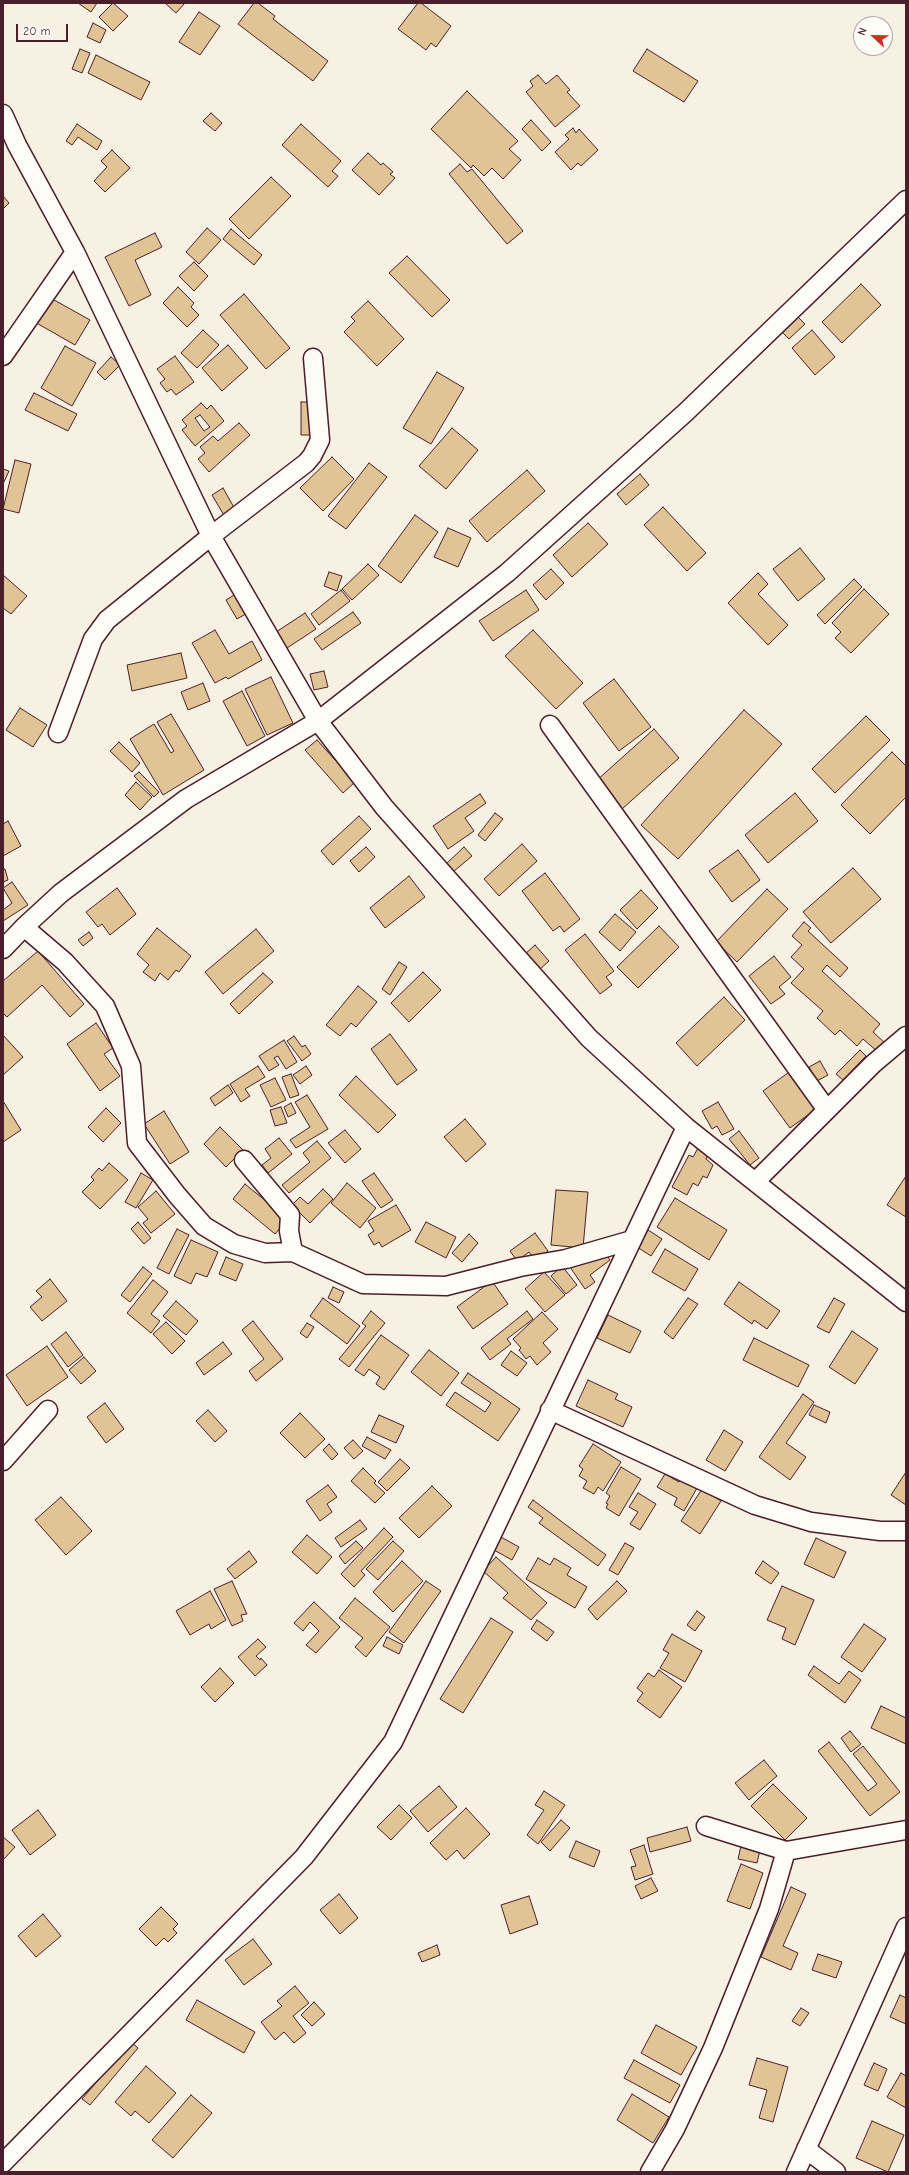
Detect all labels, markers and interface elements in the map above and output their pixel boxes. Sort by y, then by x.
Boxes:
scale bar [18,16,70,42]
north arrow [853,16,893,56]
text: 20 m [23,24,51,38]
text: N [855,26,870,37]

